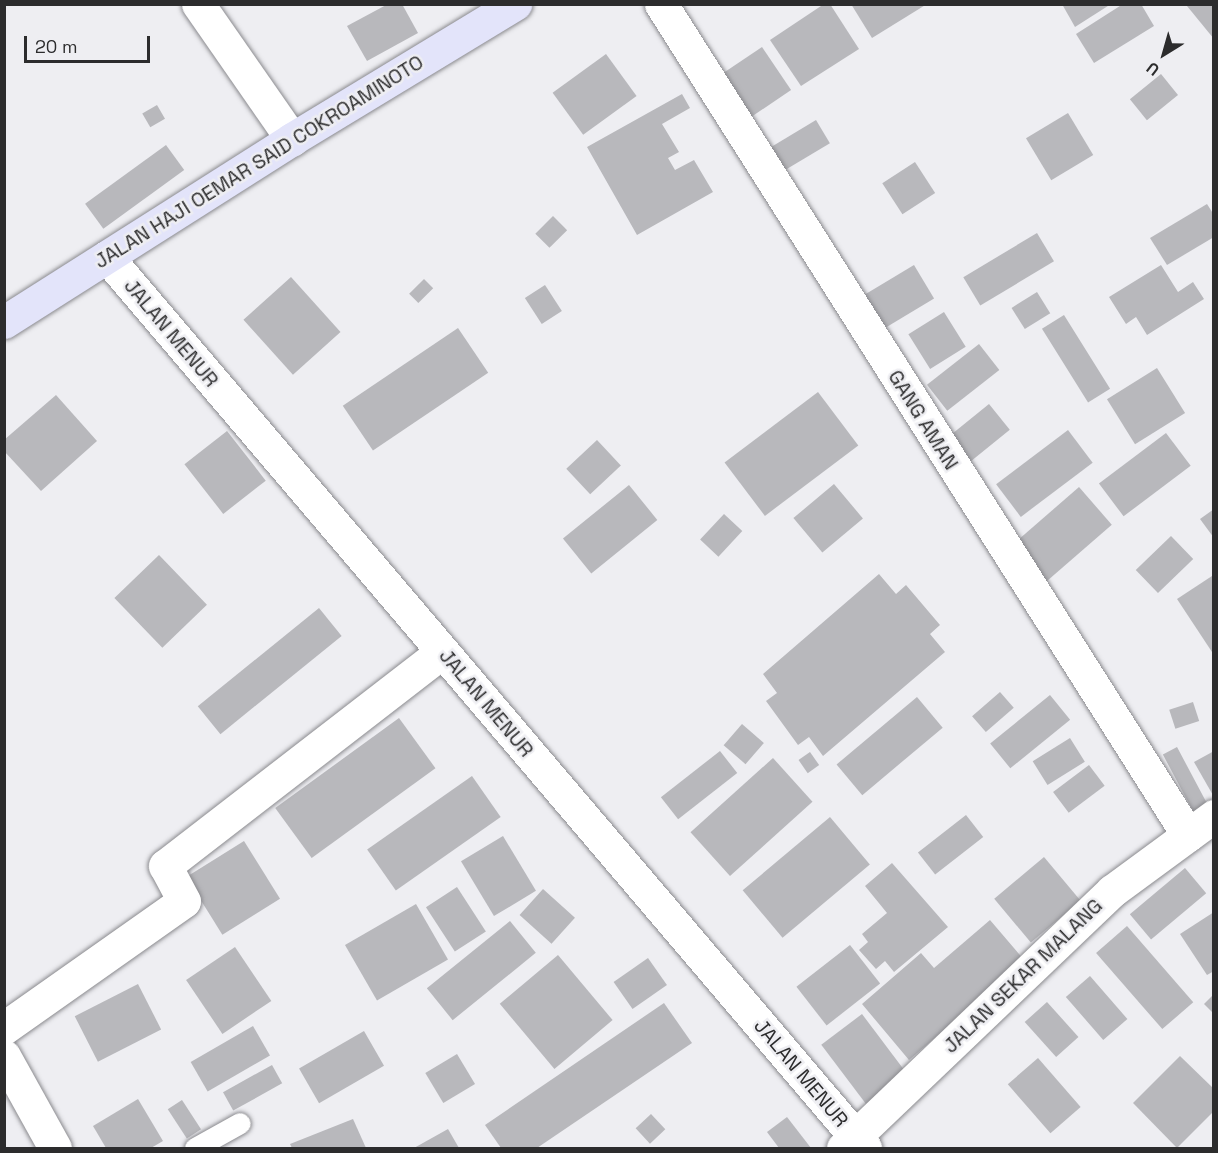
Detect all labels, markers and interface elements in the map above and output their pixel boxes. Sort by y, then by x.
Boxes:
scale bar [27,24,153,62]
north arrow [1134,24,1194,84]
text: 20 m [35,35,78,58]
street label: JALAN HAJI OEMAR SAID COKROAMINOTO [90,50,428,274]
text: U [1142,57,1163,80]
street label: JALAN MENUR [119,274,223,392]
street label: GANG AMAN [883,366,963,474]
street label: JALAN MENUR [434,644,538,762]
street label: JALAN SEKAR MALANG [938,894,1108,1058]
street label: JALAN MENUR [749,1014,853,1132]

